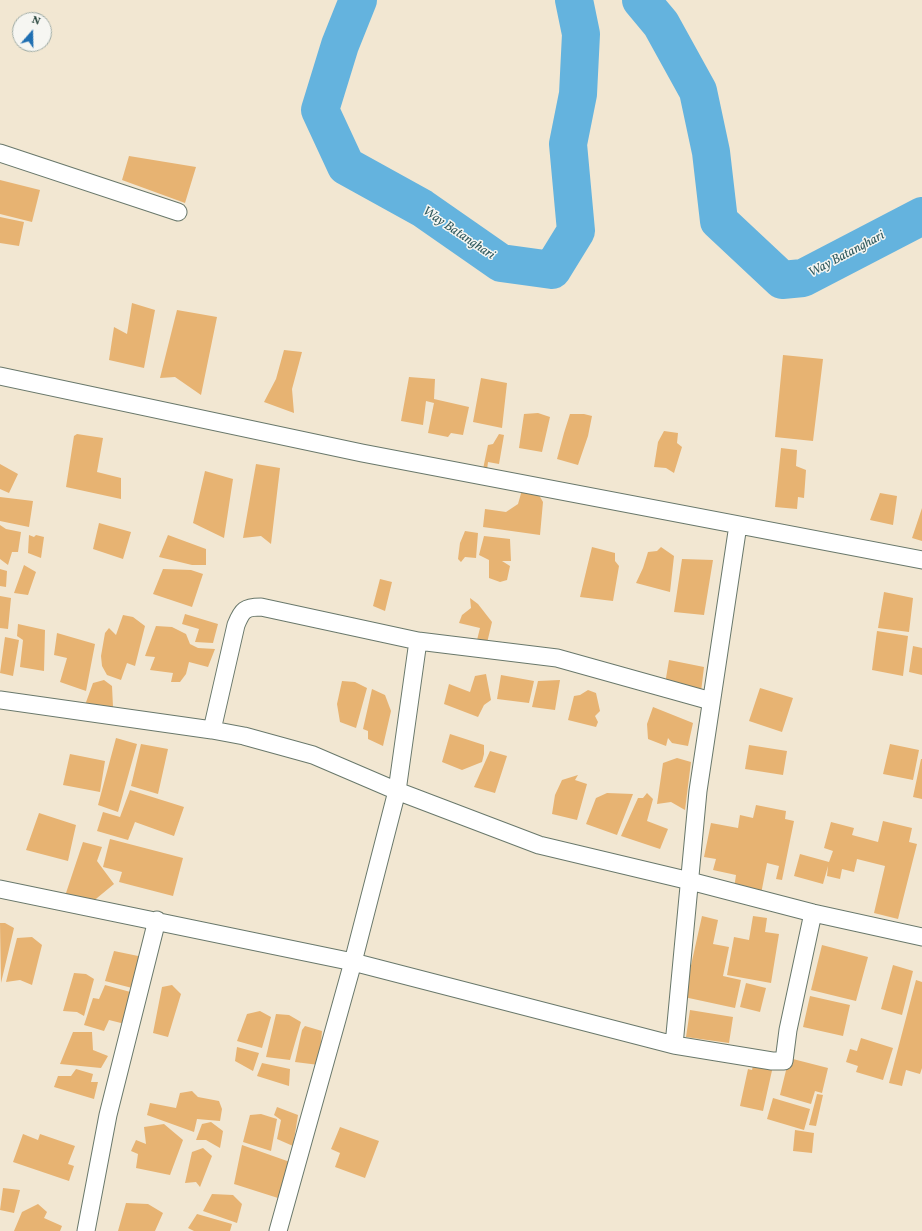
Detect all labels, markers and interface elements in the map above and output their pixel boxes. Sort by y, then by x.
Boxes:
north arrow [12,12,52,52]
text: N [30,13,42,30]
water label: Way Batanghari [419,204,497,264]
water label: Way Batanghari [806,229,888,281]

